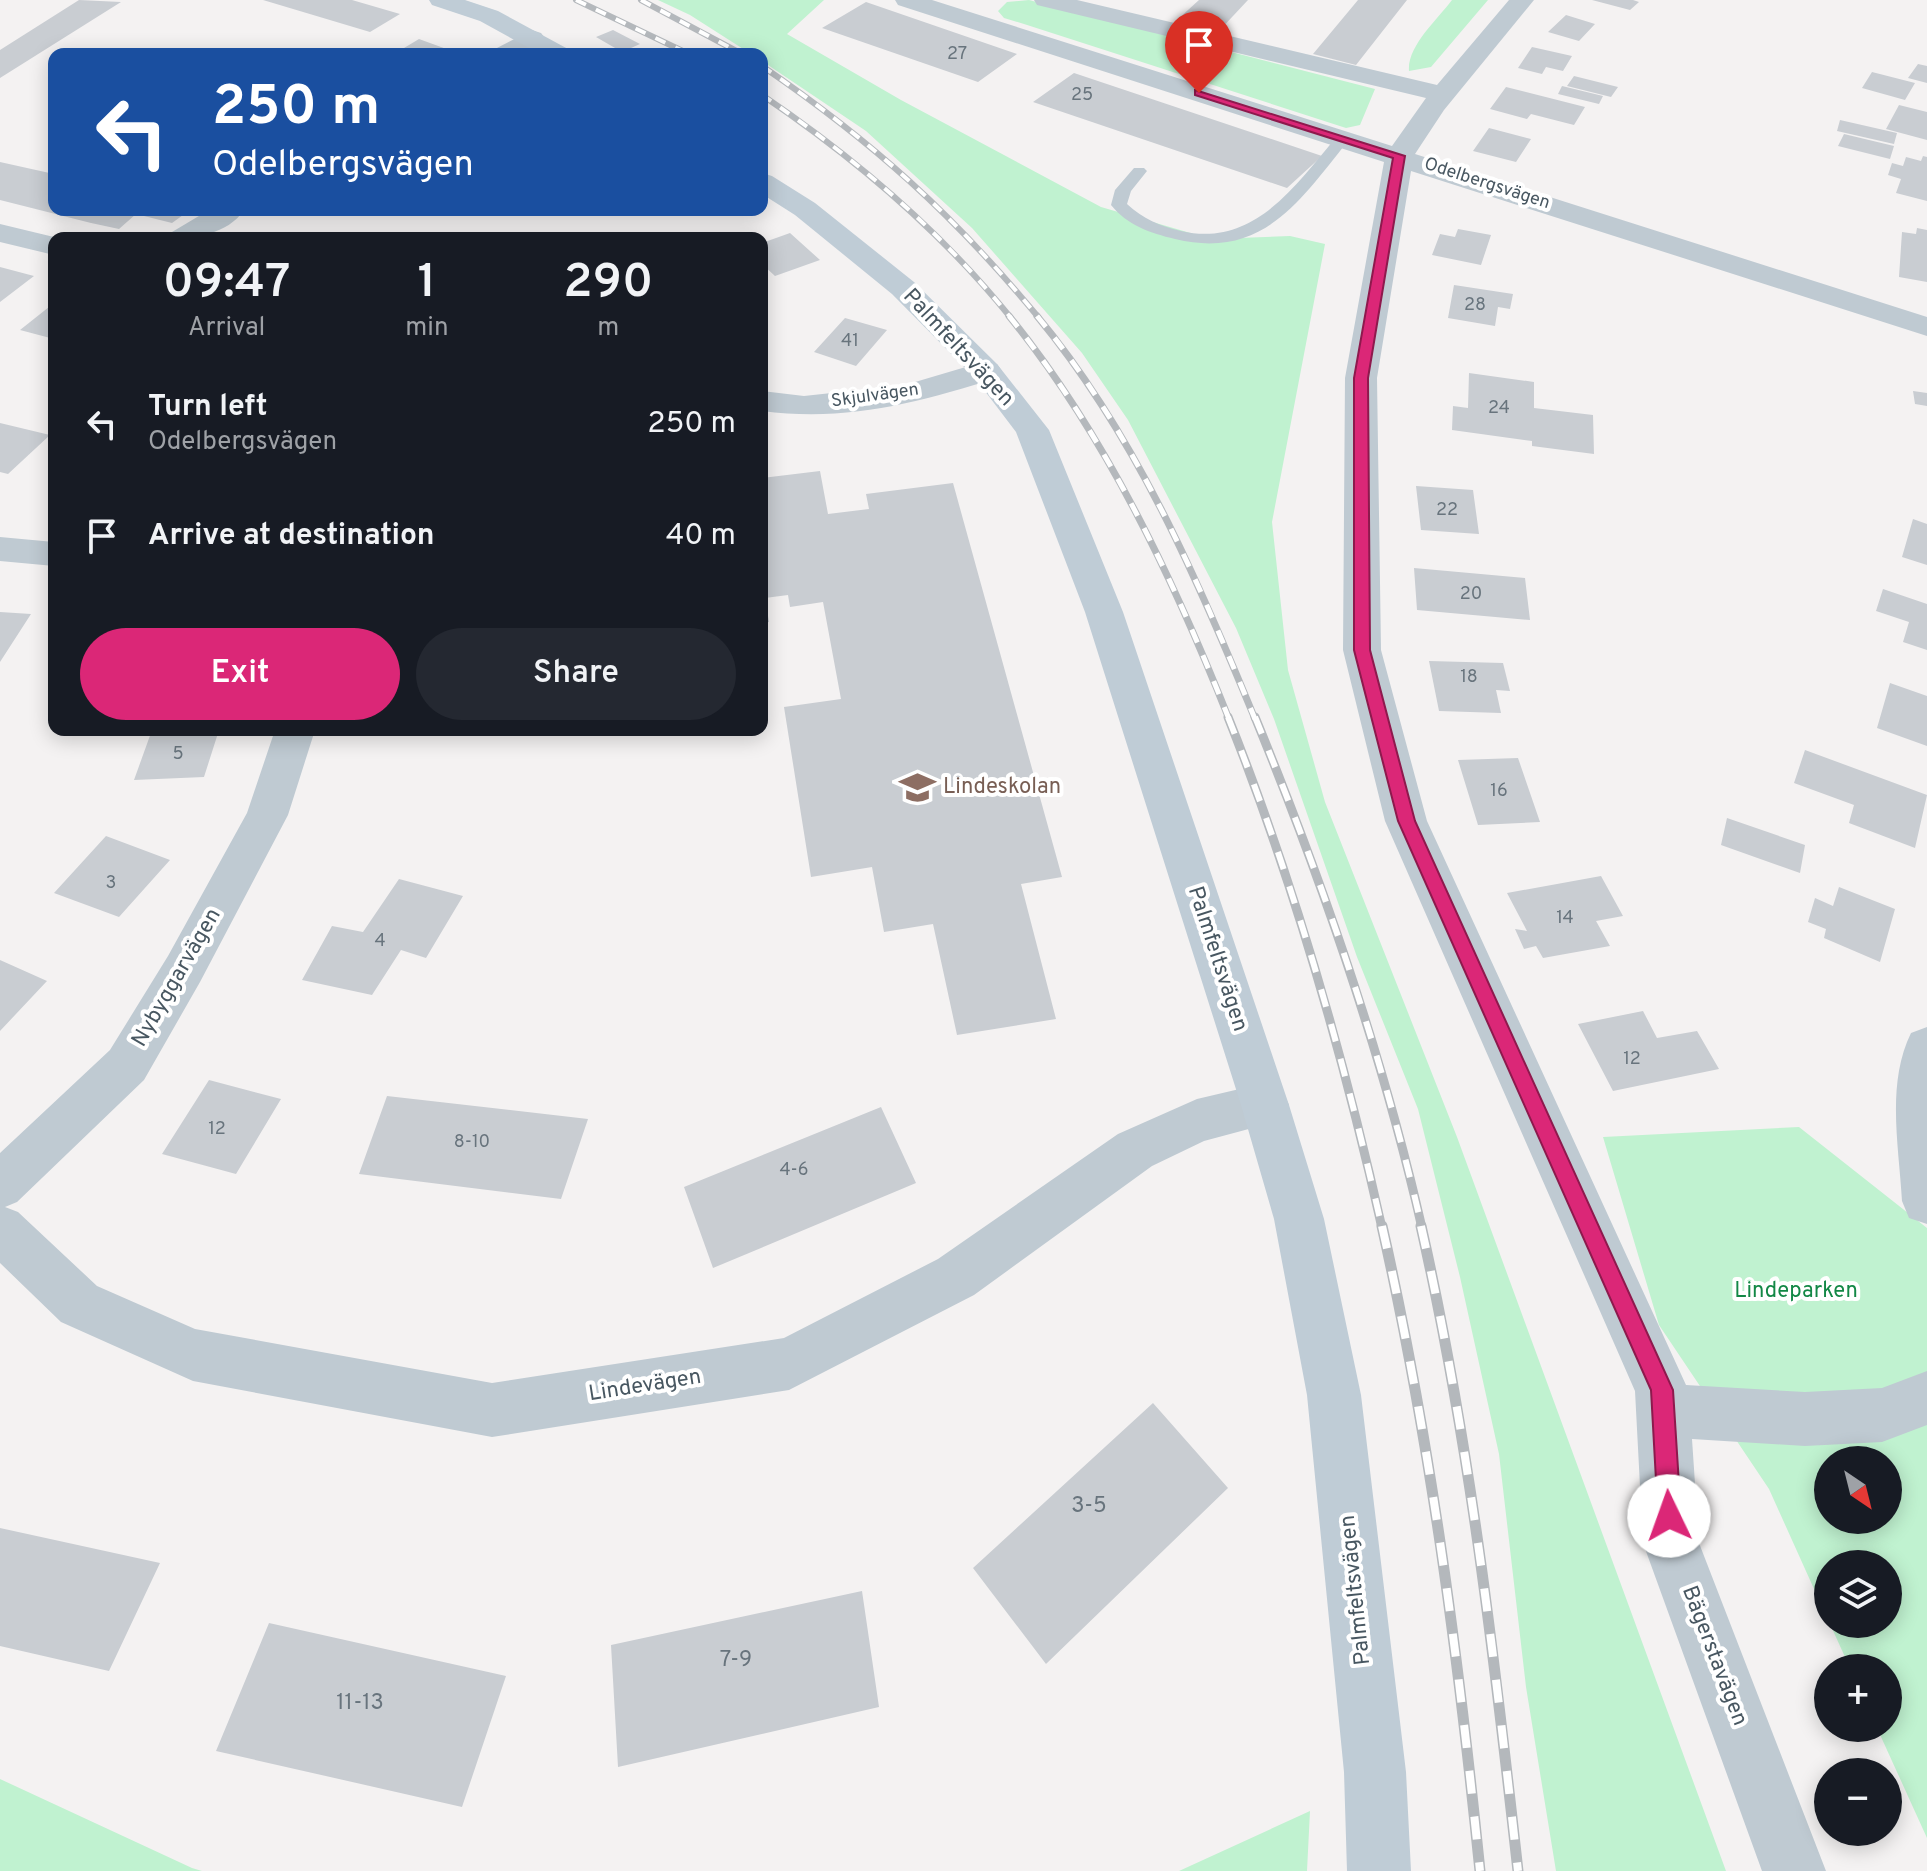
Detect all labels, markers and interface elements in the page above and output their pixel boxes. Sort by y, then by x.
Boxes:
pin [1165,11,1233,93]
icon: arrive [1177,23,1221,67]
house number: 27 [947,43,967,66]
text: 250 m [212,74,380,144]
icon: left [80,80,184,184]
house number: 25 [1071,84,1093,107]
text: Odelbergsvägen [212,143,474,189]
street label: Odelbergsvägen [1421,153,1553,215]
text: 09:47 [163,254,291,314]
text: 1 [418,254,436,314]
text: 290 [563,254,653,314]
street label: Palmfeltsvägen [897,284,1019,412]
house number: 28 [1464,294,1486,317]
text: Arrival [188,312,265,345]
text: min [405,312,449,345]
text: m [597,312,619,345]
house number: 41 [841,330,859,353]
street label: Skjulvägen [830,378,920,414]
text: Turn left [148,389,268,426]
house number: 24 [1488,397,1510,420]
icon: left [80,402,124,446]
text: 250 m [647,406,736,443]
text: Odelbergsvägen [148,426,337,459]
house number: 22 [1436,499,1458,522]
icon: arrive [80,514,124,558]
text: Arrive at destination [148,518,434,555]
text: 40 m [666,518,736,555]
house number: 20 [1460,583,1482,606]
button: Exit [80,628,400,720]
button: Share [416,628,736,720]
house number: 18 [1460,666,1478,689]
house number: 5 [172,743,184,766]
school or university icon: Lindeskolan [898,768,936,806]
place label: Lindeskolan [943,774,1061,801]
house number: 16 [1490,780,1508,803]
house number: 3 [106,872,116,895]
street label: Palmfeltsvägen [1181,883,1253,1035]
street label: Nybyggarvägen [126,904,228,1052]
house number: 14 [1556,907,1574,930]
house number: 4 [374,930,386,953]
house number: 12 [1623,1048,1641,1071]
house number: 12 [208,1118,226,1141]
house number: 8-10 [454,1131,490,1154]
house number: 4-6 [779,1159,809,1182]
park label: Lindeparken [1734,1278,1858,1305]
street label: Lindevägen [587,1364,703,1408]
north arrow [1814,1446,1902,1534]
map controls [1814,1446,1902,1846]
position arrow [1627,1474,1711,1558]
house number: 3-5 [1071,1493,1107,1520]
street label: Palmfeltsvägen [1335,1514,1377,1666]
button: layers [1814,1550,1902,1638]
street label: Bägerstavägen [1675,1582,1753,1730]
house number: 7-9 [720,1647,752,1674]
button: + [1814,1654,1902,1742]
house number: 11-13 [336,1690,384,1717]
button: − [1814,1758,1902,1846]

